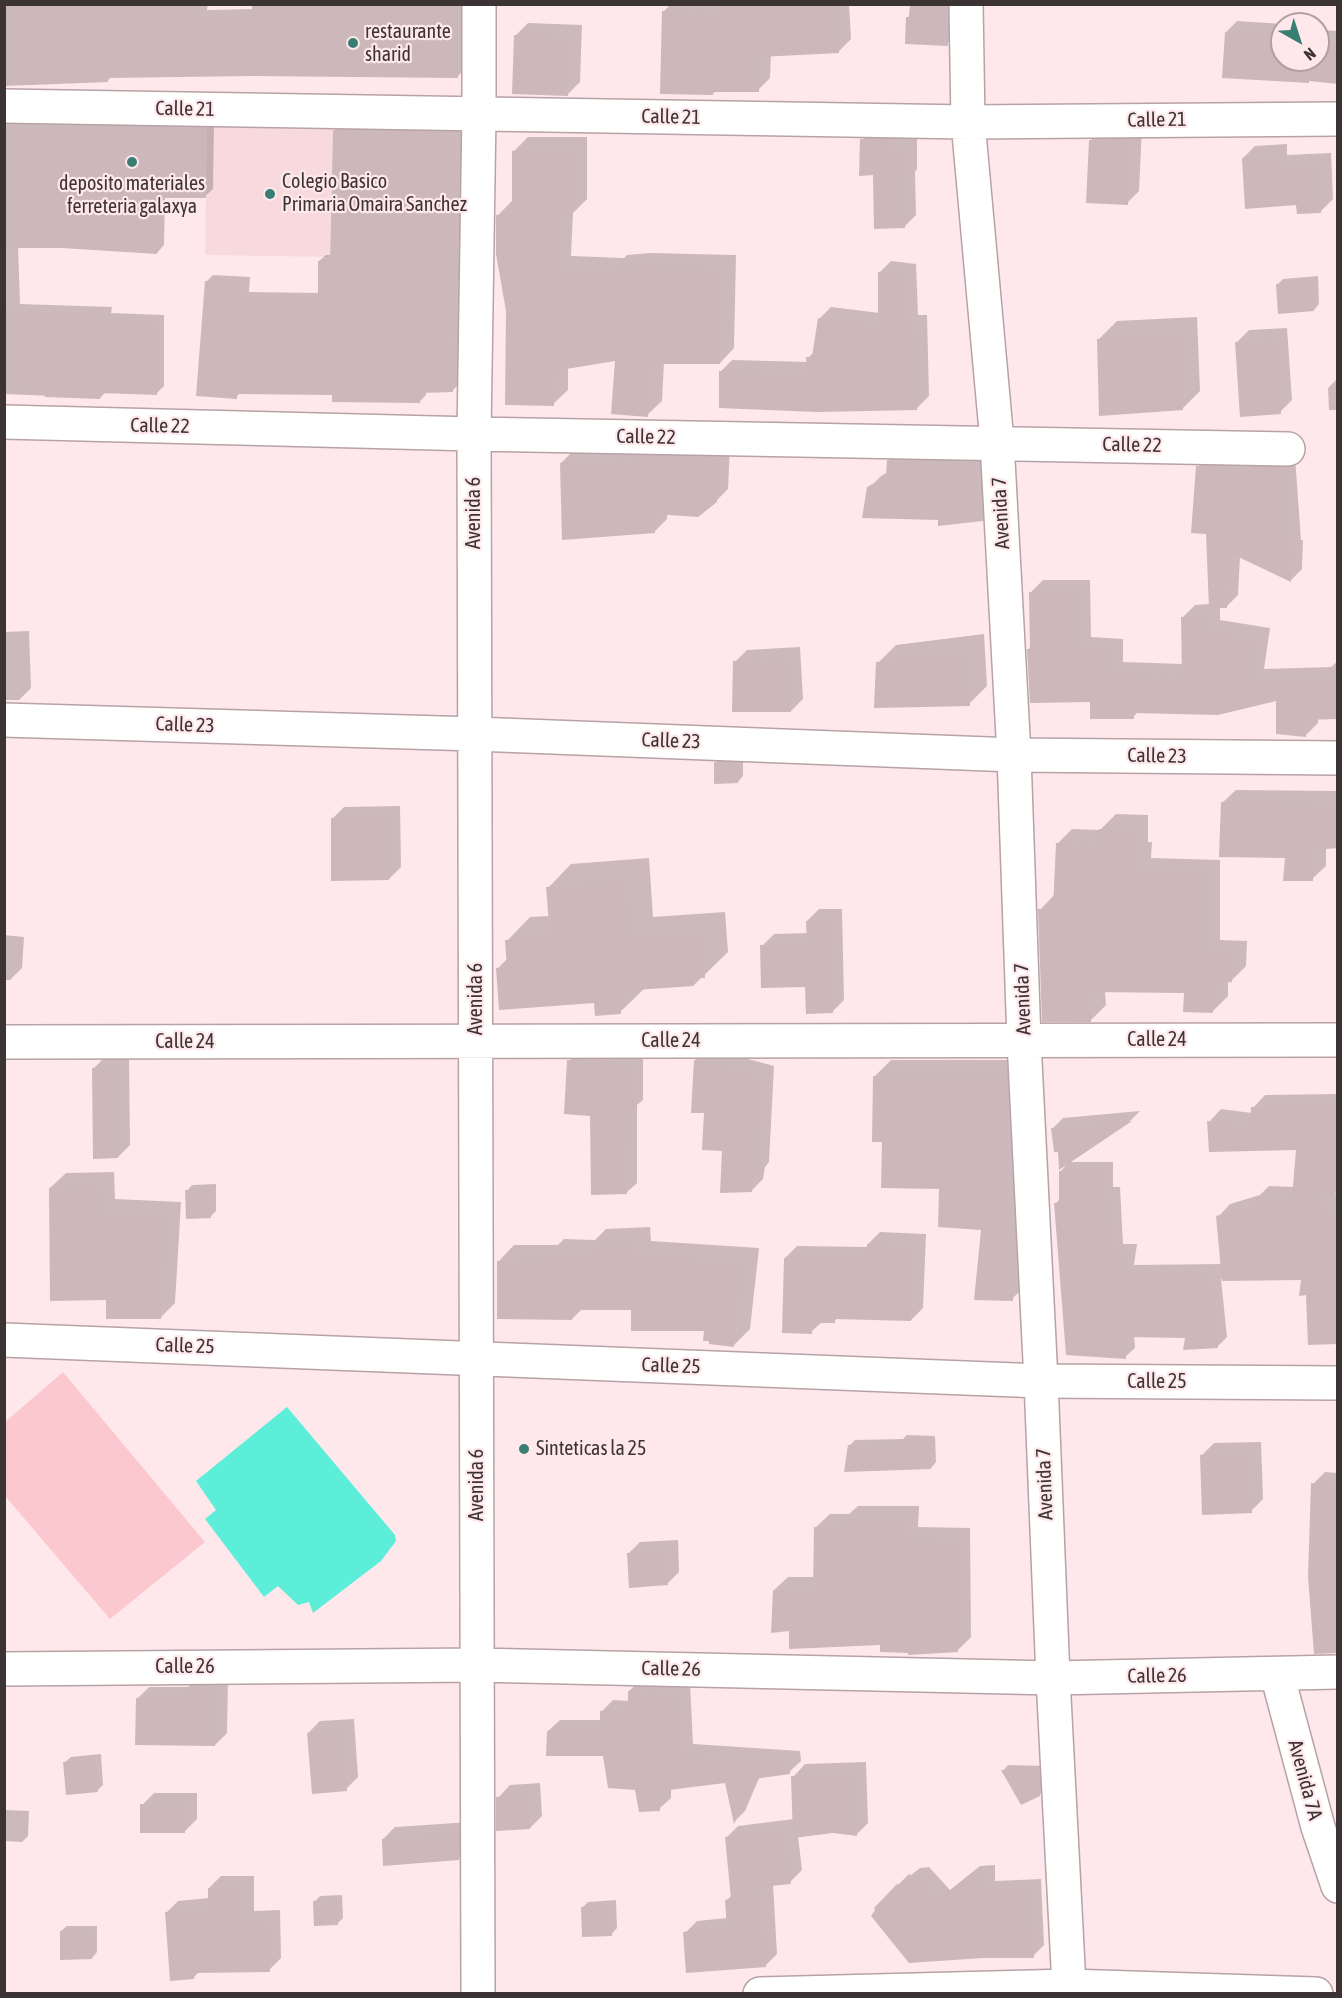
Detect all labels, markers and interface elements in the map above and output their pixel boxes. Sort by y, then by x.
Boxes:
north arrow [1270,12,1330,72]
place label: restaurante sharid [365,20,451,67]
marker: restaurante sharid [346,36,360,50]
text: N [1301,44,1319,64]
street label: Calle 21 [155,96,215,122]
street label: Calle 21 [641,104,701,130]
street label: Calle 21 [1127,107,1187,133]
marker: deposito materiales ferreteria galaxya [125,155,139,169]
place label: Colegio Basico Primaria Omaira Sanchez [282,170,467,217]
place label: deposito materiales ferreteria galaxya [59,172,205,219]
marker: Colegio Basico Primaria Omaira Sanchez [263,187,277,201]
street label: Calle 22 [130,413,190,439]
street label: Calle 22 [616,424,676,450]
street label: Calle 22 [1102,432,1162,458]
street label: Avenida 7 [987,476,1015,550]
street label: Avenida 6 [462,477,486,549]
street label: Calle 23 [155,712,215,738]
street label: Calle 23 [641,728,701,754]
street label: Calle 23 [1127,743,1187,769]
street label: Avenida 6 [464,963,488,1035]
street label: Avenida 7 [1010,963,1036,1035]
street label: Calle 24 [1127,1028,1187,1052]
street label: Calle 24 [641,1029,701,1053]
street label: Calle 24 [155,1030,215,1054]
street label: Calle 25 [155,1333,215,1359]
street label: Calle 25 [641,1353,701,1379]
street label: Calle 25 [1127,1370,1187,1394]
place label: Sinteticas la 25 [536,1437,646,1461]
marker: Sinteticas la 25 [517,1442,531,1456]
street label: Avenida 7 [1032,1448,1058,1520]
street label: Avenida 6 [465,1449,489,1521]
street label: Calle 26 [155,1655,215,1679]
street label: Calle 26 [641,1656,701,1682]
street label: Calle 26 [1127,1663,1187,1689]
street label: Avenida 7A [1283,1737,1327,1823]

